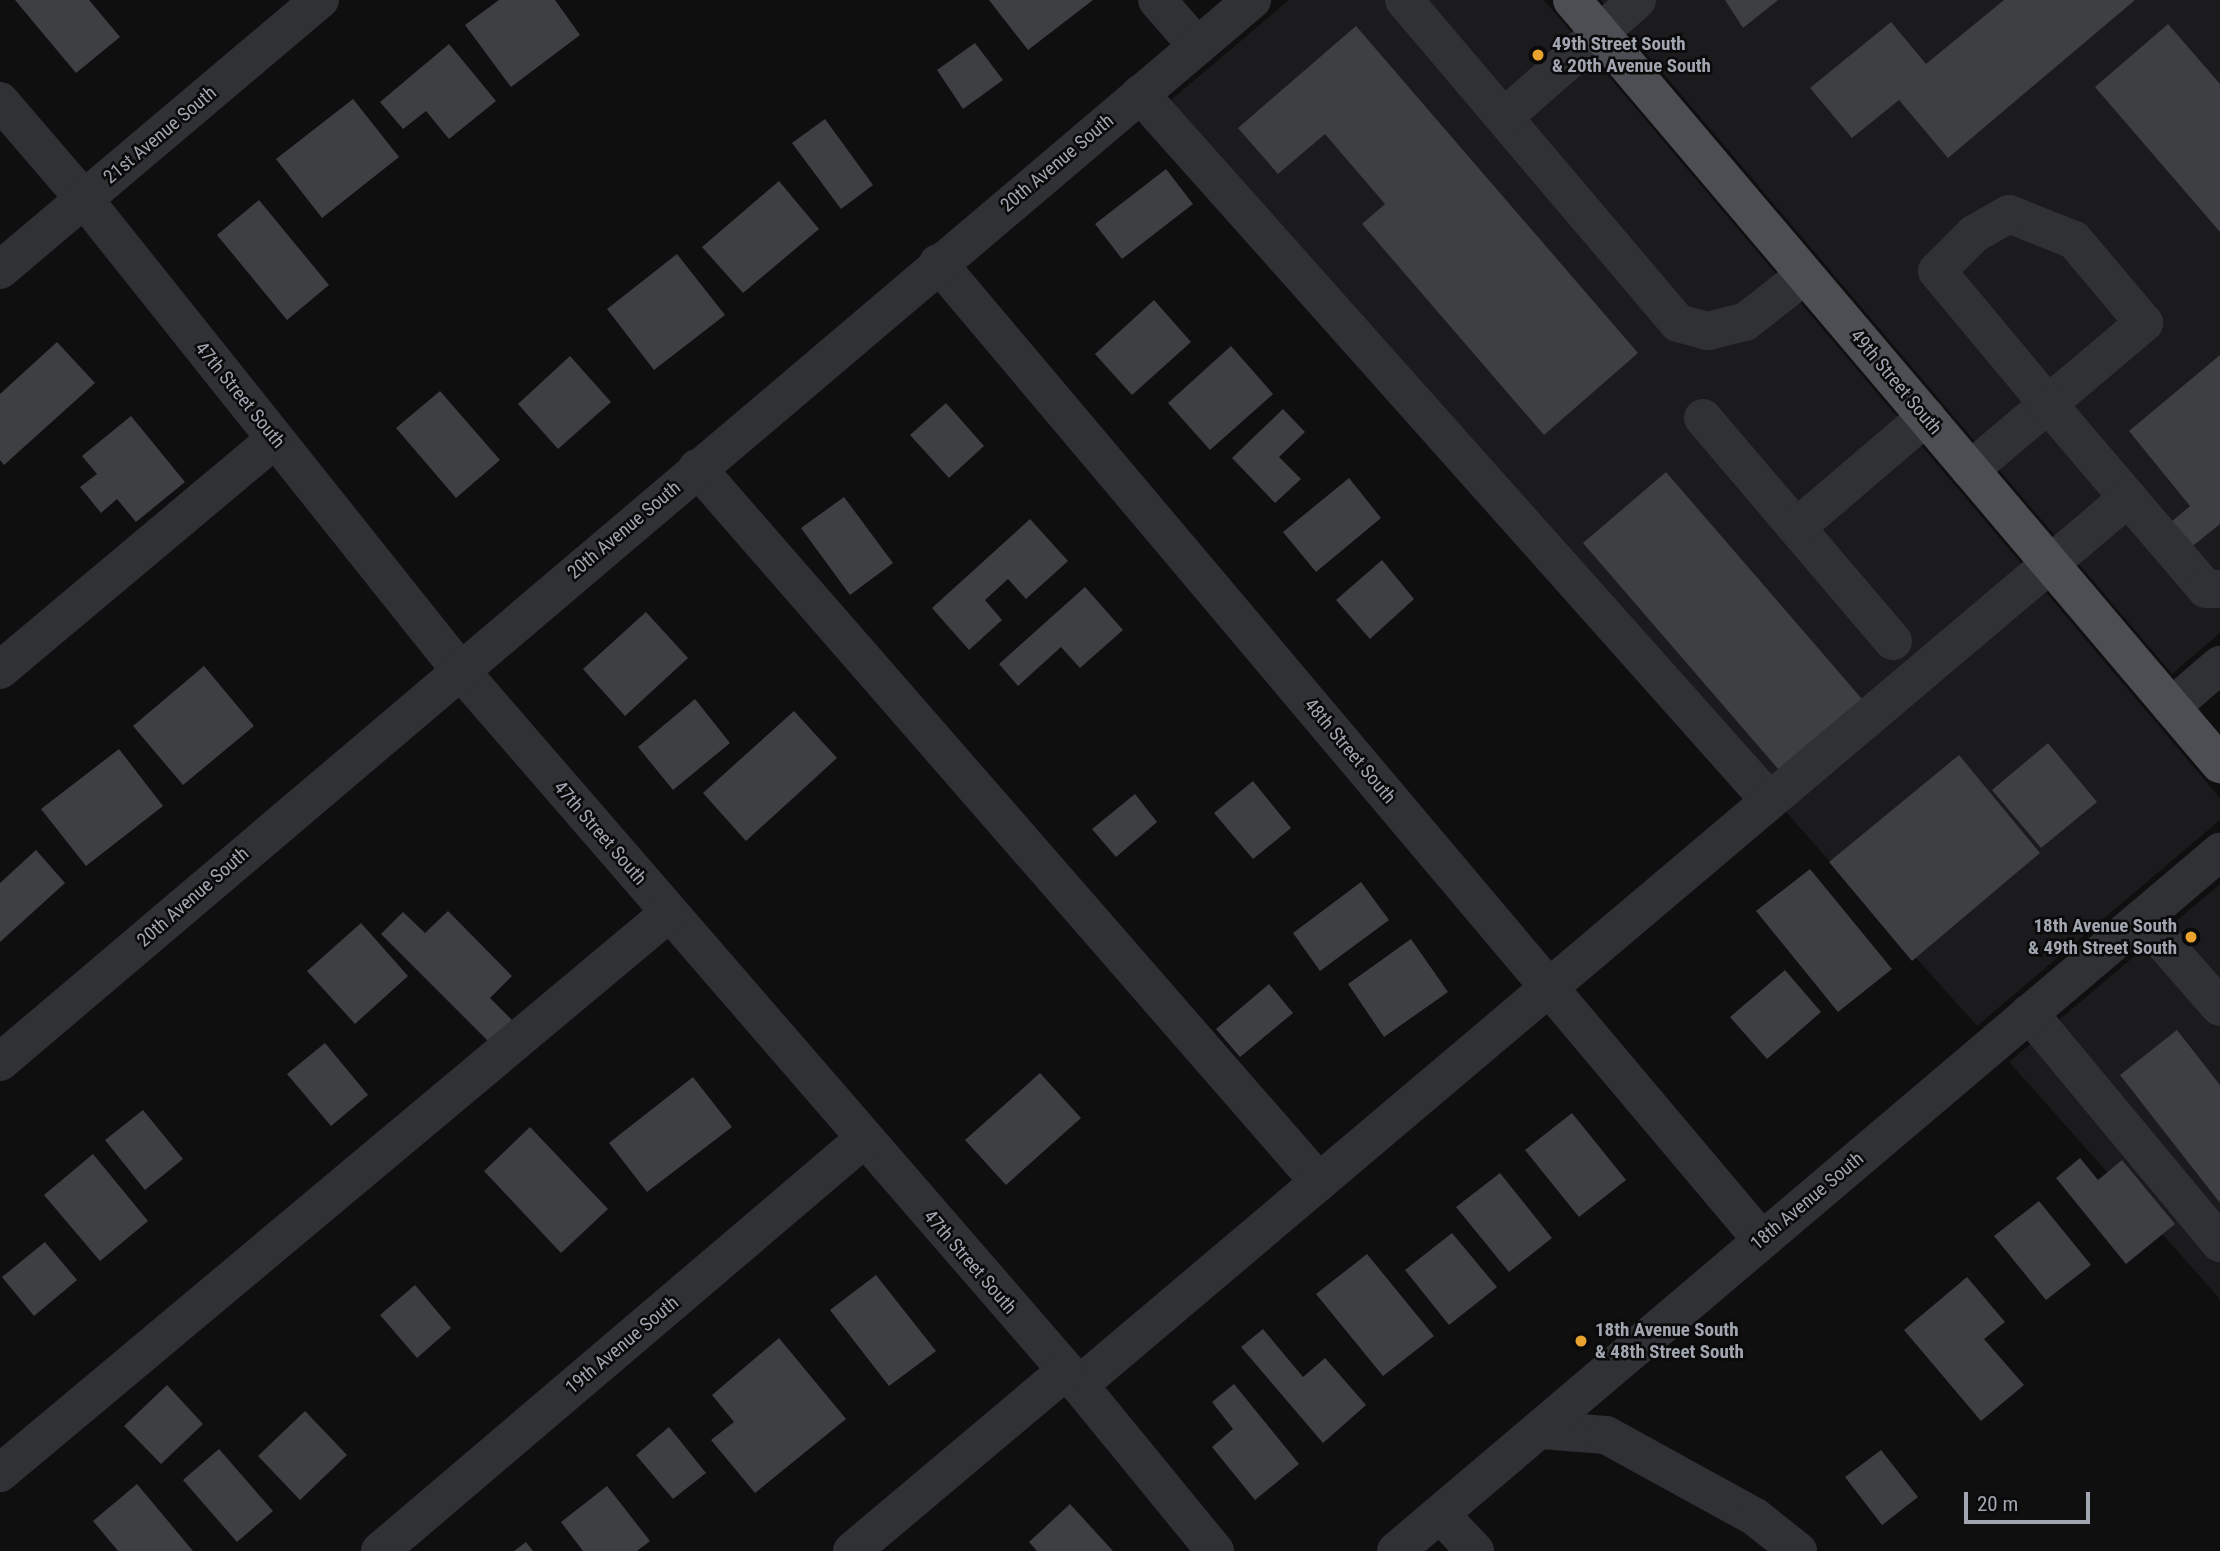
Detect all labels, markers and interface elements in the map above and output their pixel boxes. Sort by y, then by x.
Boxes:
place label: 49th Street South & 20th Avenue South [1552,33,1711,77]
marker: 49th Street South & 20th Avenue South [1530,47,1546,63]
street label: 21st Avenue South [99,81,221,189]
street label: 20th Avenue South [996,109,1118,217]
street label: 49th Street South [1845,325,1947,439]
street label: 47th Street South [190,337,290,453]
street label: 20th Avenue South [563,476,685,584]
street label: 48th Street South [1299,694,1401,808]
street label: 47th Street South [549,776,651,890]
street label: 20th Avenue South [133,842,253,952]
place label: 18th Avenue South & 49th Street South [2028,915,2177,959]
marker: 18th Avenue South & 49th Street South [2183,929,2199,945]
street label: 18th Avenue South [1746,1147,1868,1255]
street label: 47th Street South [919,1205,1021,1319]
street label: 19th Avenue South [561,1291,683,1399]
place label: 18th Avenue South & 48th Street South [1595,1319,1744,1363]
marker: 18th Avenue South & 48th Street South [1573,1333,1589,1349]
scale bar [1968,1478,2094,1522]
text: 20 m [1977,1492,2018,1516]

